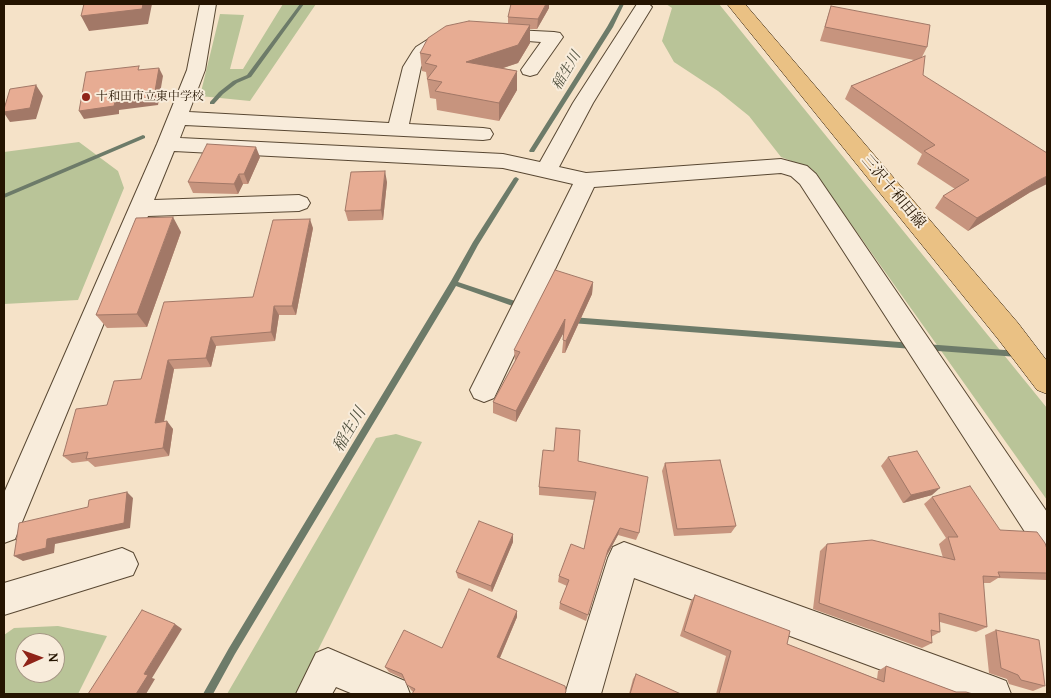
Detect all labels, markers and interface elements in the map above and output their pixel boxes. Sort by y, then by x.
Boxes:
water label: 稲生川 [549,49,585,93]
place label: 十和田市立東中学校 [96,90,204,104]
marker: 十和田市立東中学校 [80,91,92,103]
street label: 三沢十和田線 [857,152,929,232]
water label: 稲生川 [329,404,371,456]
north arrow [15,633,65,683]
text: N [44,652,64,663]

